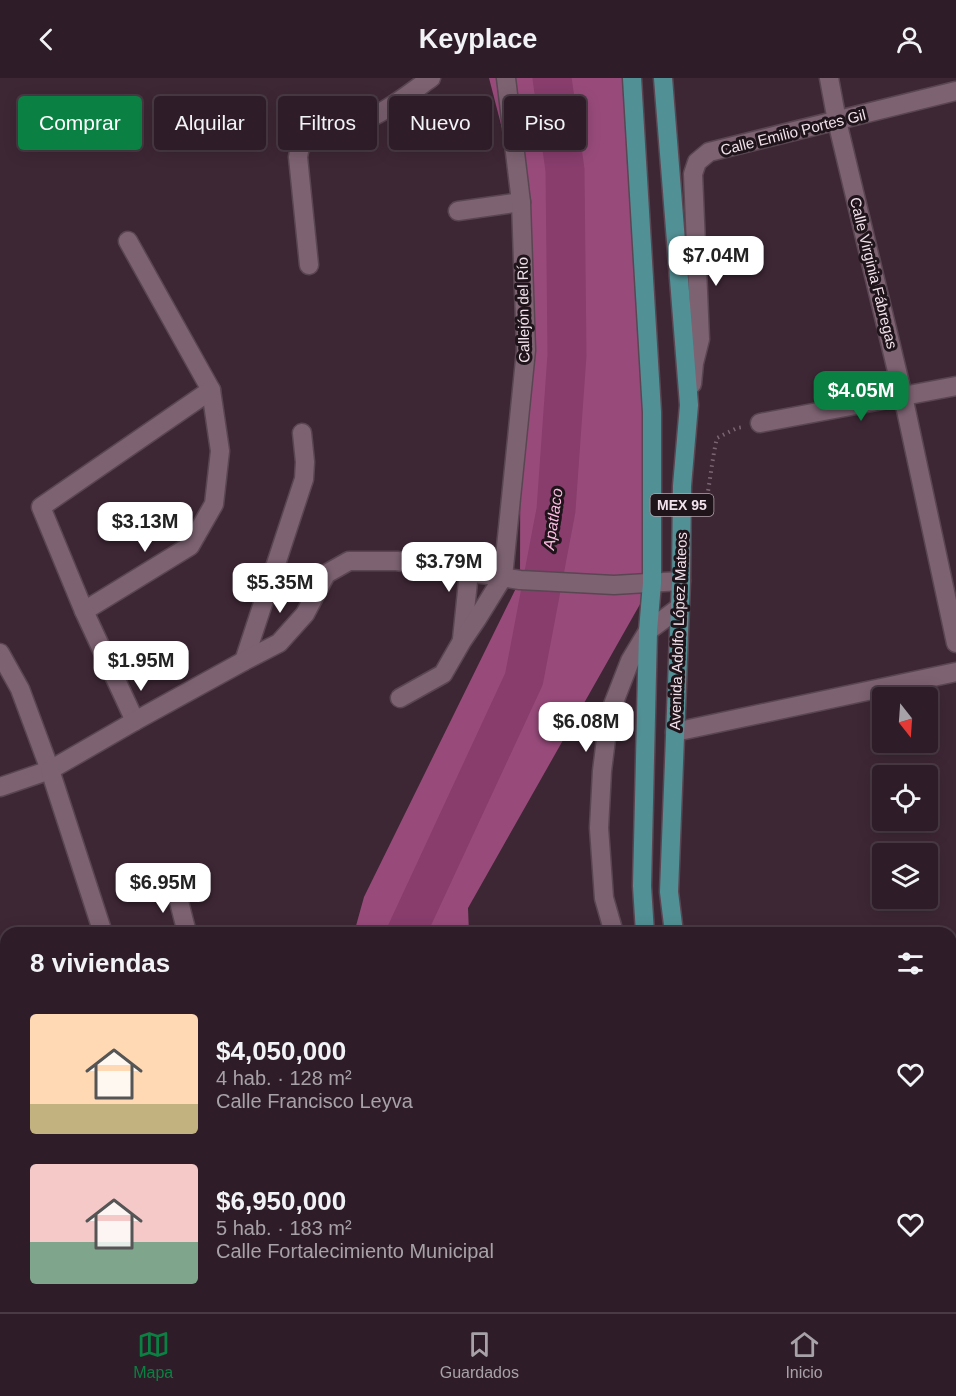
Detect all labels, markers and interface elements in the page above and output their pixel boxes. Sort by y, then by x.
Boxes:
icon: back [30,23,63,56]
icon: person [893,23,926,56]
text: Keyplace [419,24,537,54]
chip: Comprar [18,96,142,150]
chip: Alquilar [154,96,266,150]
chip: Filtros [278,96,377,150]
chip: Nuevo [389,96,492,150]
chip: Piso [504,96,586,150]
street label: Calle Emilio Portes Gil [719,106,867,158]
street label: Calle Virginia Fábregas [847,195,901,351]
pin: $7.04M [667,236,765,287]
text: $7.04M [683,244,749,266]
street label: Callejón del Río [514,257,532,363]
pin: $4.05M [812,371,910,422]
text: $4.05M [828,379,894,401]
water label: Apatlaco [540,487,566,552]
road number: MEX 95 [650,494,714,516]
pin: $3.13M [96,502,194,553]
text: $3.13M [112,510,178,532]
street label: Avenida Adolfo López Mateos [666,532,690,730]
pin: $3.79M [400,542,498,593]
text: $3.79M [416,550,482,572]
pin: $5.35M [231,563,329,614]
text: $5.35M [247,571,313,593]
pin: $1.95M [92,641,190,692]
text: $1.95M [108,649,174,671]
north arrow [872,687,938,753]
map controls [872,687,938,909]
pin: $6.08M [537,702,635,753]
text: $6.08M [553,710,619,732]
button: locate [872,765,938,831]
button: layers [872,843,938,909]
pin: $6.95M [114,863,212,914]
text: $6.95M [130,871,196,893]
icon: filters [894,947,927,980]
text: 8 viviendas [30,948,170,978]
text: $4,050,000 [216,1036,346,1066]
icon: home [78,1038,150,1110]
icon: heart [894,1058,927,1091]
text: 4 hab. · 128 m² [216,1067,352,1089]
text: Calle Francisco Leyva [216,1090,413,1112]
text: $6,950,000 [216,1186,346,1216]
icon: home [78,1188,150,1260]
icon: heart [894,1208,927,1241]
text: 5 hab. · 183 m² [216,1217,352,1239]
text: Calle Fortalecimiento Municipal [216,1240,494,1262]
tab: Mapa [133,1328,173,1382]
tab: Guardados [440,1328,519,1382]
tab: Inicio [785,1328,823,1382]

